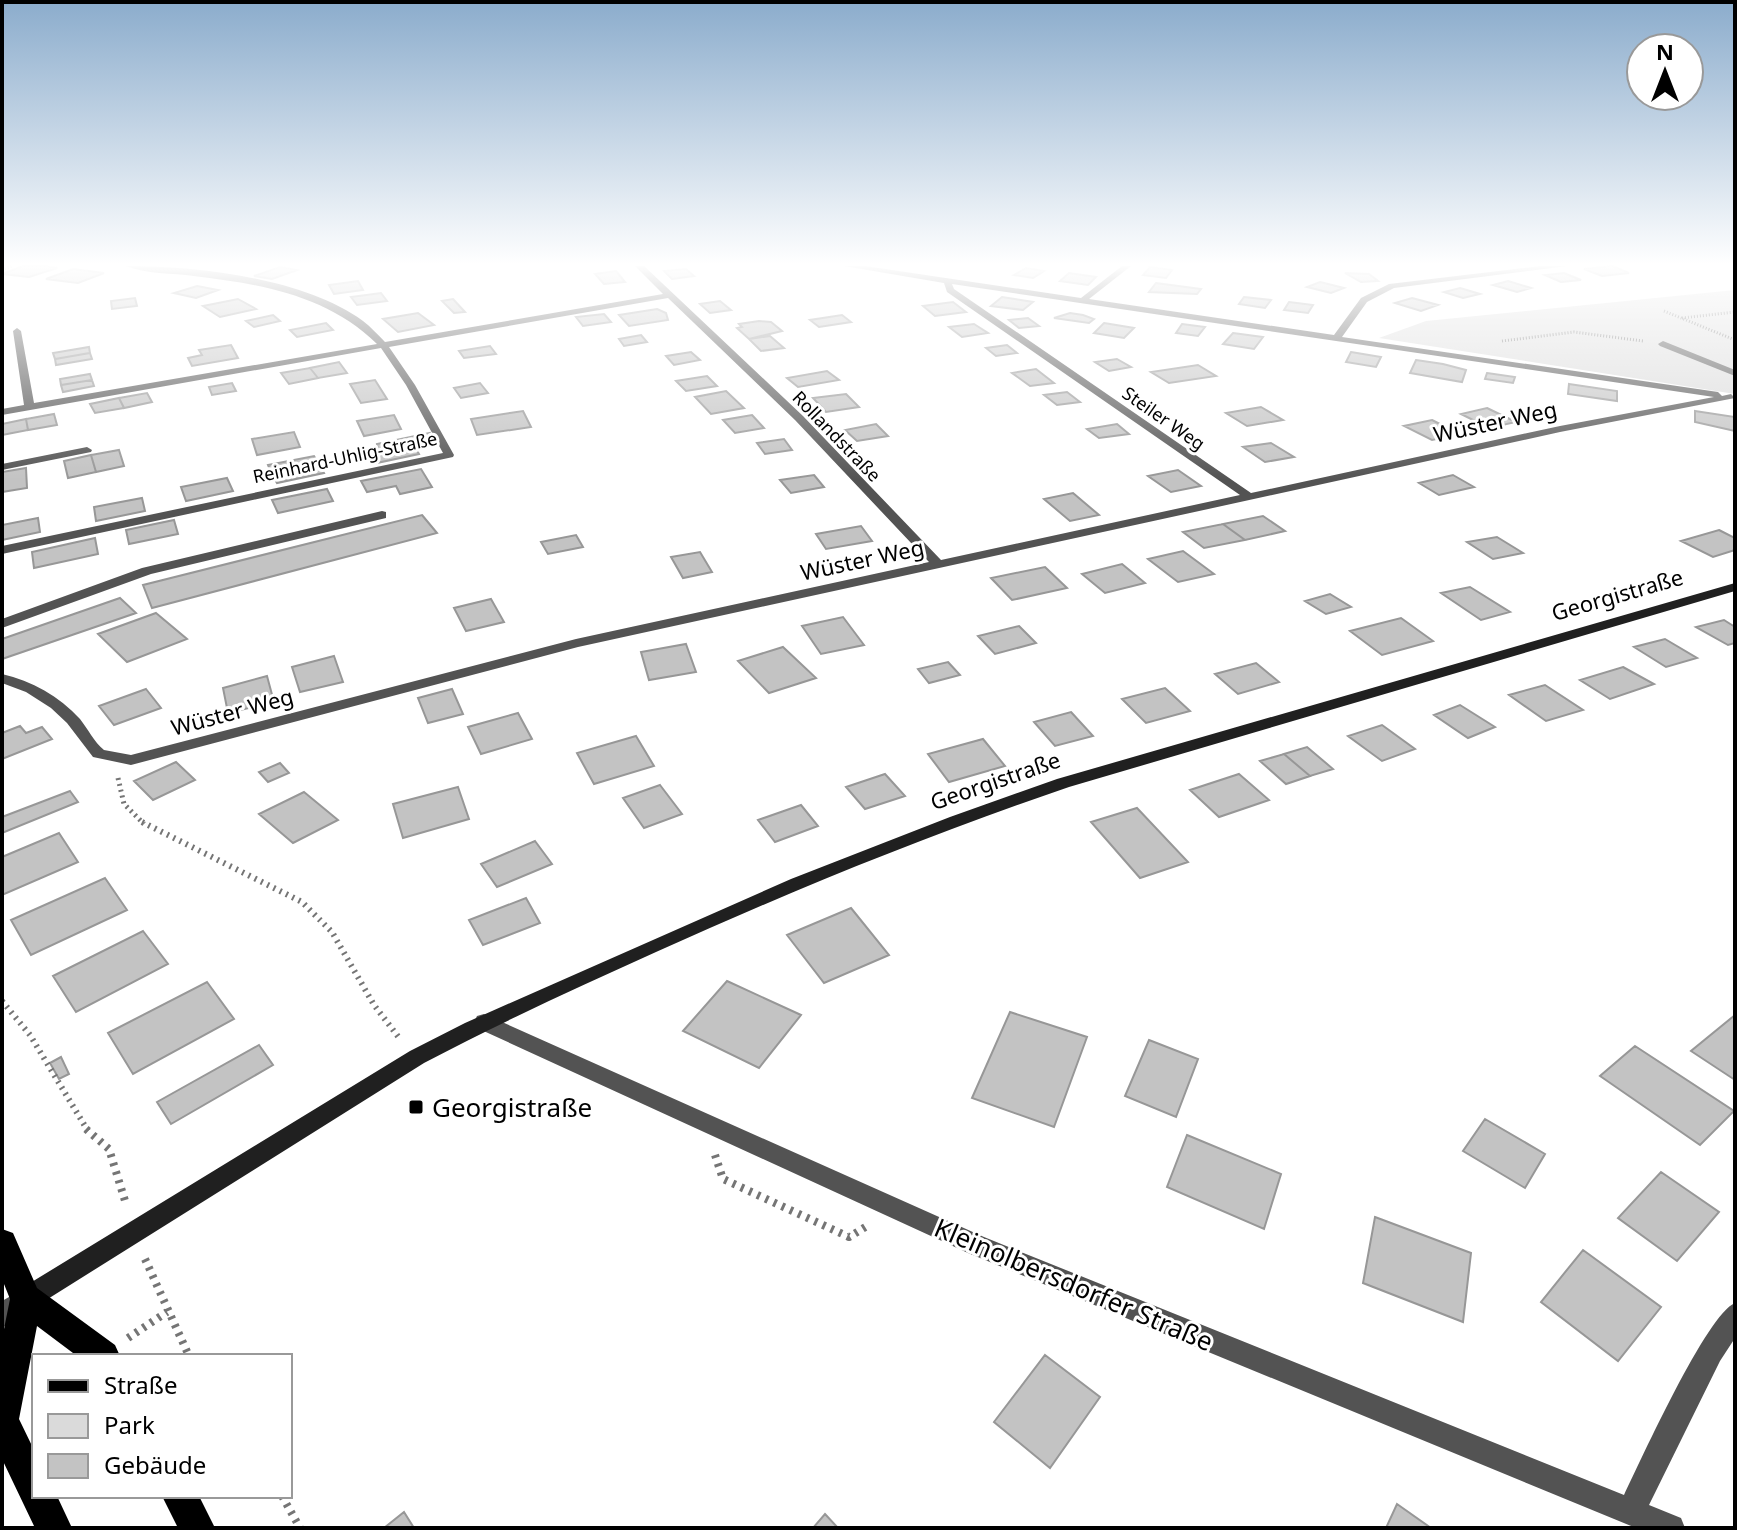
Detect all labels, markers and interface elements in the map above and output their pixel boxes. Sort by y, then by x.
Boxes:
north arrow [1625,32,1705,112]
text: N [1656,36,1674,66]
street label: Steiler Weg [1118,381,1210,455]
street label: Rollandstraße [788,385,886,487]
street label: Wüster Weg [1431,393,1559,449]
street label: Reinhard-Uhlig-Straße [251,426,439,488]
street label: Wüster Weg [798,531,926,587]
street label: Georgistraße [1548,561,1686,627]
street label: Wüster Weg [168,680,296,742]
street label: Georgistraße [926,744,1064,816]
place label: Georgistraße [432,1089,592,1125]
marker: Georgistraße [407,1098,425,1116]
street label: Kleinolbersdorfer Straße [929,1209,1219,1359]
legend [32,1354,292,1498]
text: Straße [104,1368,177,1401]
text: Park [104,1408,155,1441]
text: Gebäude [104,1448,206,1481]

